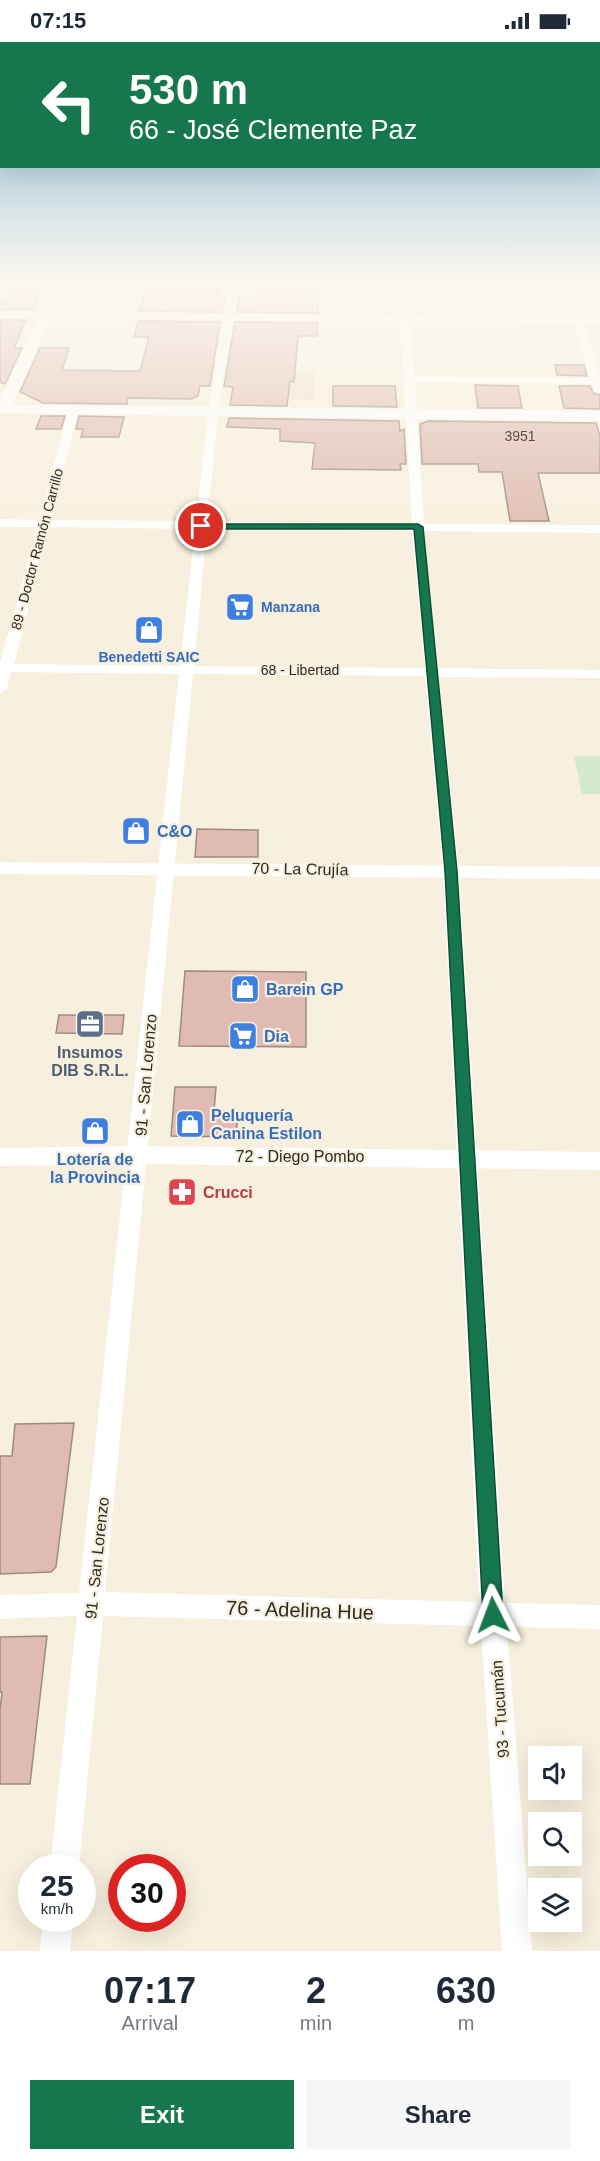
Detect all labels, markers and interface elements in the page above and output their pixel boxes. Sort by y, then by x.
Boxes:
text: 07:15 [30,8,86,33]
icon: left [30,66,108,144]
text: 530 m [129,66,248,113]
text: 66 - José Clemente Paz [129,115,417,145]
house number: 3951 [504,428,536,444]
street label: 89 - Doctor Ramón Carrillo [8,466,66,631]
pin [175,500,226,551]
icon: arrive [184,509,217,542]
supermarket icon: Manzana [224,591,256,623]
place label: Manzana [261,599,320,615]
shop icon: Benedetti SAIC [133,614,165,646]
place label: Benedetti SAIC [98,649,200,665]
street label: 68 - Libertad [261,662,339,678]
shop icon: C&O [120,815,152,847]
place label: C&O [157,823,193,840]
street label: 70 - La Crujía [251,860,349,878]
shop icon: Barein GP [229,973,261,1005]
place label: Barein GP [266,981,344,998]
office icon: Insumos DIB S.R.L. [74,1008,106,1040]
street label: 91 - San Lorenzo [132,1013,160,1137]
supermarket icon: Dia [227,1020,259,1052]
place label: Dia [264,1028,289,1045]
place label: Insumos DIB S.R.L. [51,1044,129,1079]
place label: Peluquería Canina Estilon [211,1107,322,1142]
shop icon: Peluquería Canina Estilon [174,1108,206,1140]
shop icon: Lotería de la Provincia [79,1115,111,1147]
street label: 72 - Diego Pombo [236,1148,365,1165]
place label: Lotería de la Provincia [50,1151,140,1186]
pharmacy icon: Crucci [166,1176,198,1208]
place label: Crucci [203,1184,253,1201]
street label: 91 - San Lorenzo [82,1496,112,1620]
position arrow [461,1583,525,1647]
street label: 76 - Adelina Hue [226,1596,374,1624]
street label: 93 - Tucumán [488,1660,512,1758]
map controls [528,1746,582,1932]
button: sound [528,1746,582,1800]
button: search [528,1812,582,1866]
speed limit sign: 30 [108,1854,186,1932]
text: 25 [40,1869,74,1902]
button: layers [528,1878,582,1932]
text: km/h [41,1900,73,1917]
text: 07:17 [104,1970,196,2011]
text: 2 [306,1970,326,2011]
text: 630 [436,1970,496,2011]
text: Arrival [122,2012,178,2034]
text: min [300,2012,332,2034]
text: m [458,2012,474,2034]
button: Exit [30,2080,294,2149]
button: Share [306,2080,570,2149]

